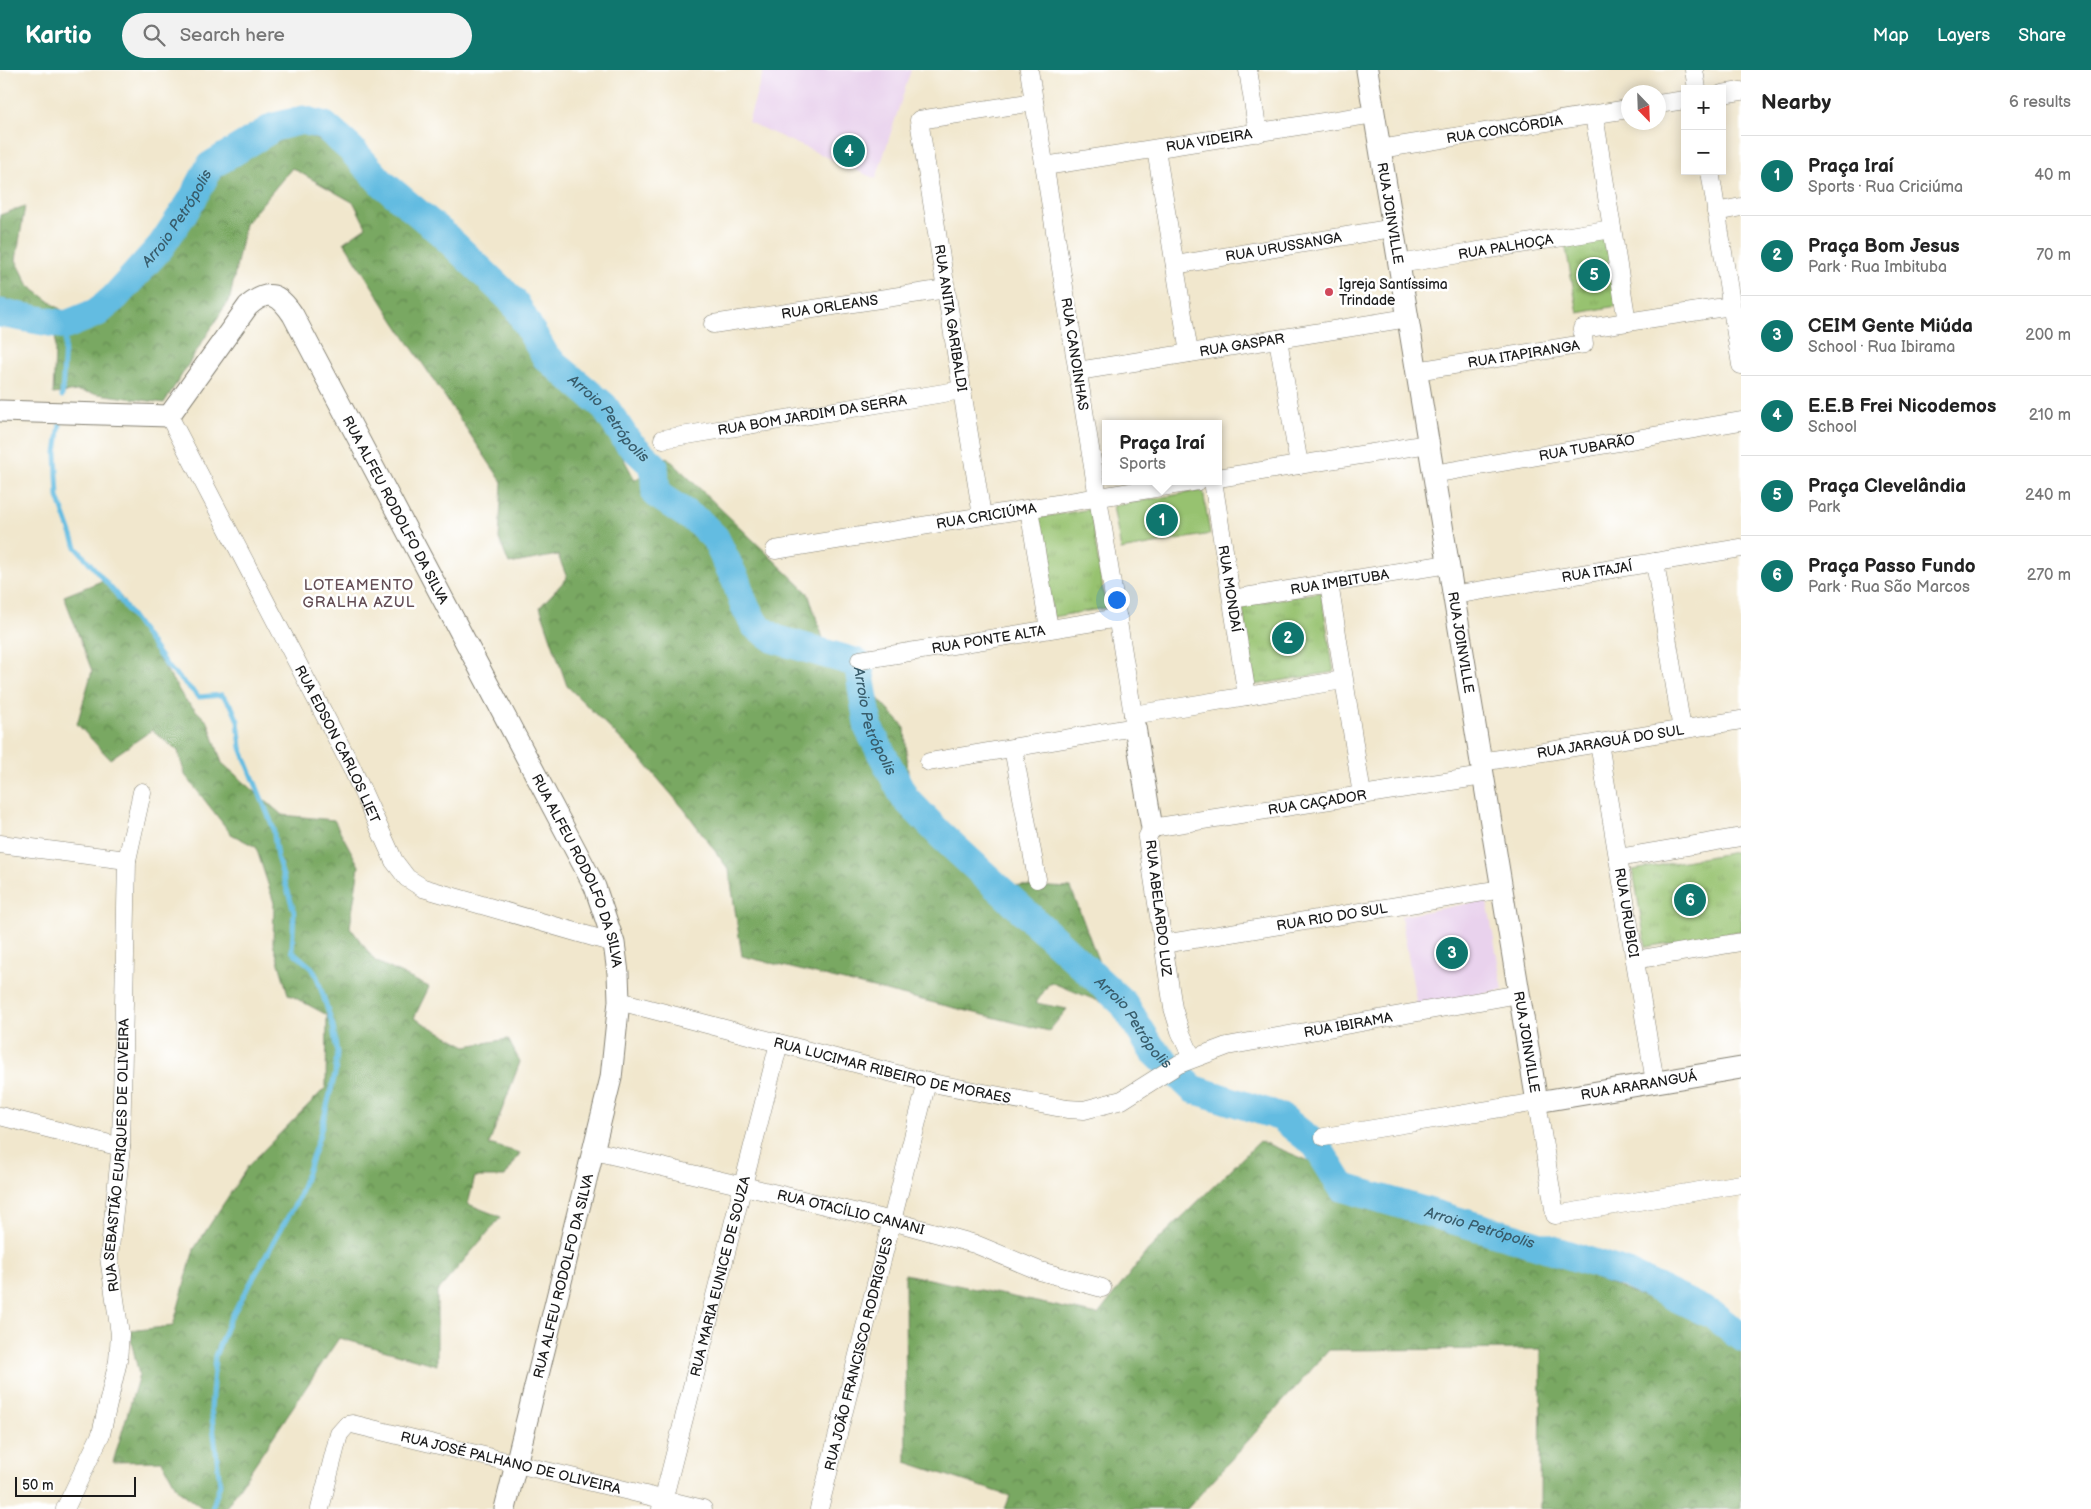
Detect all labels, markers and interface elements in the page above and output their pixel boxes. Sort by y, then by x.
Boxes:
search box [122,13,472,58]
text: Kartio [25,21,92,50]
icon: search [140,21,168,49]
text: Search here [180,24,285,47]
text: Map [1873,25,1909,46]
text: Layers [1937,25,1990,46]
text: Share [2018,25,2066,46]
north arrow [1621,85,1666,130]
map controls [1681,85,1726,175]
button: + [1681,85,1726,130]
text: Nearby [1761,90,1831,115]
text: 6 results [2009,93,2071,112]
street label: RUA CONCÓRDIA [1445,112,1564,147]
street label: RUA VIDEIRA [1165,125,1254,156]
button: − [1681,130,1726,175]
pin: 4 [833,132,865,170]
text: Praça Iraí [1808,155,1894,178]
street label: RUA JOINVILLE [1373,161,1407,265]
water label: Arroio Petrópolis [137,166,217,272]
text: 1 [1774,166,1780,185]
text: 40 m [2034,166,2071,185]
text: Sports · Rua Criciúma [1808,178,1963,197]
street label: RUA URUSSANGA [1224,229,1343,265]
street label: RUA PALHOÇA [1457,231,1555,263]
text: Praça Bom Jesus [1808,235,1960,258]
street label: RUA ANITA GARIBALDI [930,243,971,393]
text: 2 [1772,246,1782,265]
text: 70 m [2036,246,2071,265]
pin: 5 [1578,256,1610,294]
text: Park · Rua Imbituba [1808,258,1947,277]
place label: Igreja Santíssima Trindade [1339,276,1448,309]
marker: Igreja Santíssima Trindade [1323,286,1335,298]
street label: RUA ORLEANS [780,291,879,323]
street label: RUA CANOINHAS [1057,296,1092,412]
text: CEIM Gente Miúda [1808,315,1973,338]
text: 3 [1772,326,1782,345]
text: 200 m [2025,326,2071,345]
street label: RUA GASPAR [1198,330,1286,360]
street label: RUA ITAPIRANGA [1466,337,1581,372]
text: School · Rua Ibirama [1808,338,1955,357]
water label: Arroio Petrópolis [563,370,653,467]
street label: RUA BOM JARDIM DA SERRA [716,391,908,439]
text: E.E.B Frei Nicodemos [1808,395,1996,418]
text: 4 [1772,406,1782,425]
text: 210 m [2029,406,2071,425]
street label: RUA ALFEU RODOLFO DA SILVA [339,413,452,607]
text: School [1808,418,1857,437]
popup [1102,420,1222,485]
street label: RUA TUBARÃO [1537,431,1637,465]
text: Praça Iraí [1119,432,1205,455]
text: Sports [1119,455,1166,474]
text: Praça Clevelândia [1808,475,1966,498]
text: 5 [1772,486,1782,505]
text: 240 m [2025,486,2071,505]
text: Park [1808,498,1840,517]
street label: RUA CRICIÚMA [935,499,1038,533]
pin: 1 [1146,501,1178,539]
street label: RUA MONDAÍ [1214,544,1246,634]
text: Praça Passo Fundo [1808,555,1976,578]
street label: RUA ITAJAÍ [1560,557,1634,586]
street label: RUA IMBITUBA [1289,566,1391,598]
text: 6 [1772,566,1782,585]
text: 270 m [2027,566,2071,585]
district label: LOTEAMENTO GRALHA AZUL [303,576,415,612]
text: Park · Rua São Marcos [1808,578,1970,597]
your location [1104,587,1130,613]
street label: RUA JOINVILLE [1444,590,1478,694]
pin: 2 [1272,619,1304,657]
street label: RUA PONTE ALTA [930,622,1047,657]
street label: RUA EDSON CARLOS LIET [291,662,384,826]
water label: Arroio Petrópolis [849,665,901,779]
street label: RUA JARAGUÁ DO SUL [1536,721,1685,762]
street label: RUA ALFEU RODOLFO DA SILVA [528,771,625,969]
street label: RUA CAÇADOR [1267,786,1368,819]
street label: RUA ABELARDO LUZ [1142,839,1175,978]
street label: RUA URUBICI [1611,867,1642,959]
pin: 6 [1674,881,1706,919]
street label: RUA RIO DO SUL [1275,900,1389,934]
pin: 3 [1436,934,1468,972]
water label: Arroio Petrópolis [1090,972,1176,1073]
street label: RUA JOINVILLE [1510,990,1543,1094]
street label: RUA IBIRAMA [1302,1009,1394,1041]
street label: RUA SEBASTIÃO EURIQUES DE OLIVEIRA [101,1018,133,1293]
street label: RUA LUCIMAR RIBEIRO DE MORAES [772,1034,1012,1107]
street label: RUA ARARANGUÁ [1579,1066,1698,1104]
street label: RUA ALFEU RODOLFO DA SILVA [530,1172,597,1380]
street label: RUA MARIA EUNICE DE SOUZA [687,1174,754,1379]
street label: RUA OTACÍLIO CANANI [775,1186,926,1239]
water label: Arroio Petrópolis [1422,1203,1537,1254]
street label: RUA JOÃO FRANCISCO RODRIGUES [821,1236,896,1472]
street label: RUA JOSÉ PALHANO DE OLIVEIRA [399,1428,623,1498]
scale bar [15,1474,136,1497]
text: 50 m [22,1477,54,1494]

